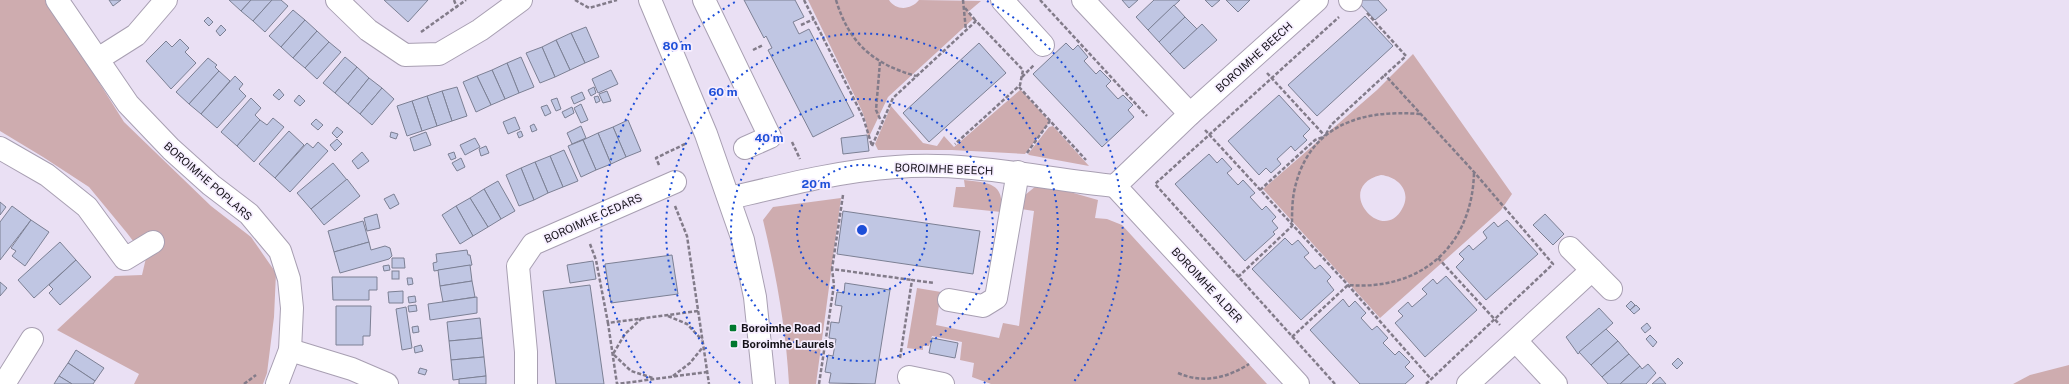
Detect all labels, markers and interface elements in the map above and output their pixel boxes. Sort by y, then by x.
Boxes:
street label: BOROIMHE BEECH [1213,19,1295,95]
text: 80 m [662,39,692,53]
text: 60 m [708,85,738,99]
text: 40 m [754,131,784,145]
street label: BOROIMHE POPLARS [162,140,254,222]
street label: BOROIMHE BEECH [894,161,994,177]
text: 20 m [802,177,831,191]
street label: BOROIMHE CEDARS [542,191,644,245]
centre of rings [855,223,869,237]
street label: BOROIMHE ALDER [1169,245,1245,325]
place label: Boroimhe Road [741,322,821,334]
marker: Boroimhe Road [728,323,738,333]
place label: Boroimhe Laurels [742,338,834,350]
marker: Boroimhe Laurels [729,339,739,349]

